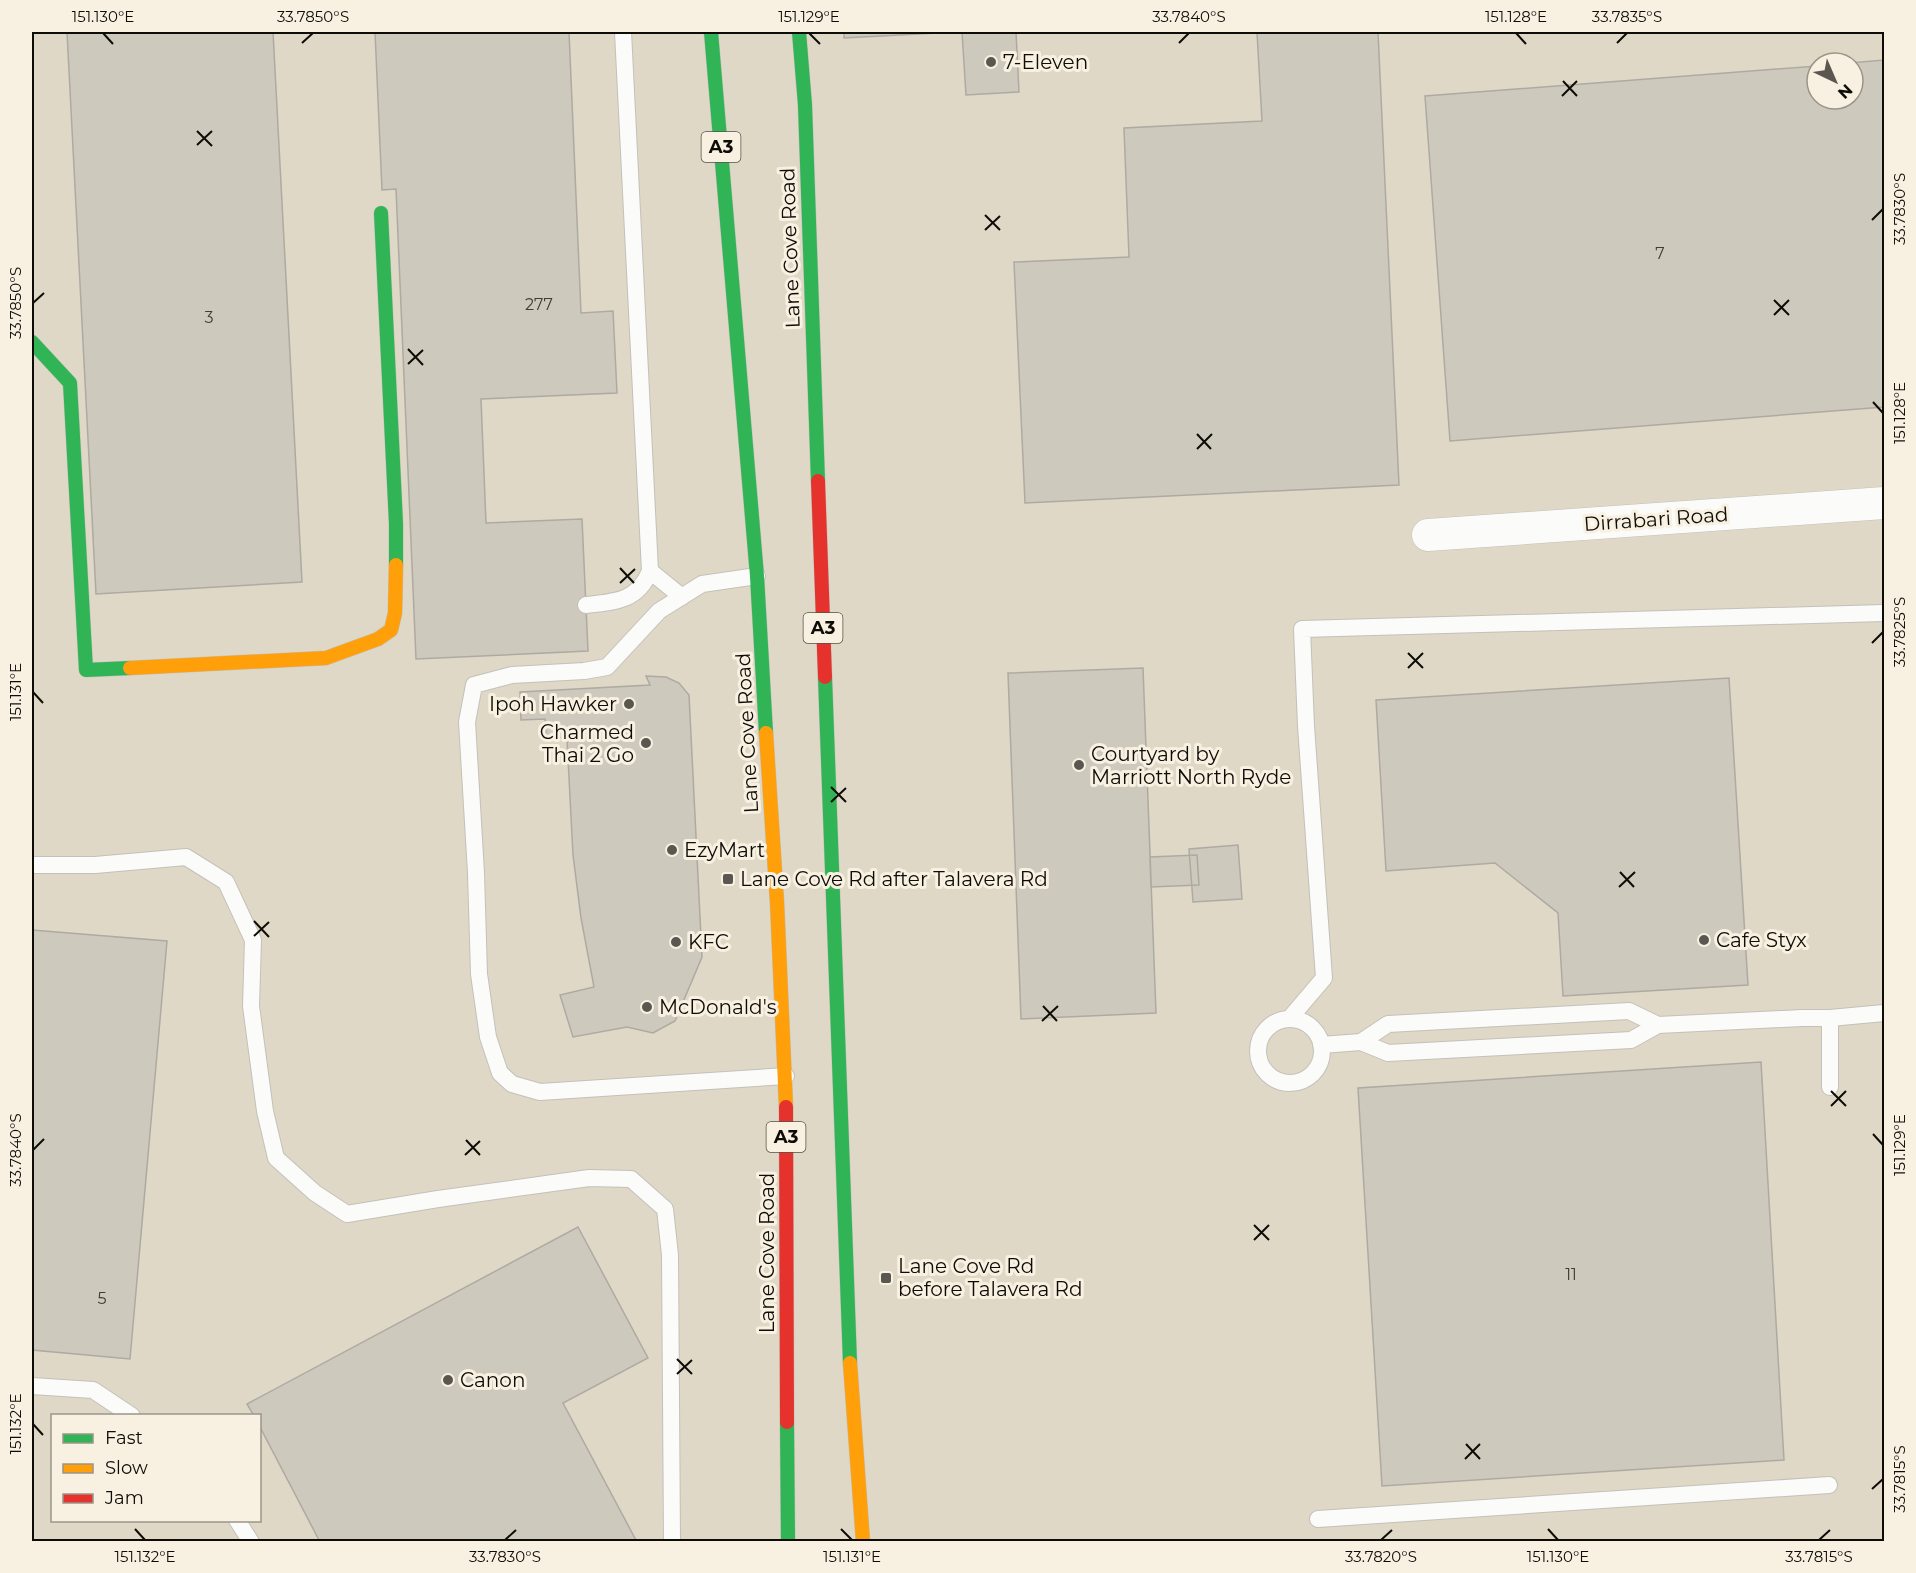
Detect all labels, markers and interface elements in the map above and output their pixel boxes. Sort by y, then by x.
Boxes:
text: 151.130°E [72,7,134,26]
text: 33.7850°S [277,7,349,26]
text: 151.129°E [778,7,840,26]
text: 33.7840°S [1152,7,1226,26]
text: 151.128°E [1485,7,1547,26]
text: 33.7835°S [1592,7,1662,26]
place label: 7-Eleven [1003,50,1088,74]
north arrow [1805,51,1865,111]
marker: 7-Eleven [984,55,998,69]
text: N [1834,80,1856,103]
road number: A3 [702,132,740,162]
street label: Lane Cove Road [775,167,805,329]
text: 33.7830°S [1890,173,1909,245]
house number: 7 [1655,244,1665,263]
text: 33.7850°S [6,267,25,339]
house number: 277 [525,295,553,314]
house number: 3 [204,308,214,327]
text: 151.128°E [1890,382,1909,444]
street label: Dirrabari Road [1583,502,1729,536]
text: 33.7825°S [1890,597,1909,667]
road number: A3 [804,613,842,643]
street label: Lane Cove Road [731,652,763,814]
text: 151.131°E [6,663,25,721]
place label: Ipoh Hawker [489,692,617,716]
marker: Ipoh Hawker [622,697,636,711]
place label: Charmed Thai 2 Go [540,720,634,767]
marker: Charmed Thai 2 Go [639,736,653,750]
place label: Courtyard by Marriott North Ryde [1091,742,1291,789]
marker: Courtyard by Marriott North Ryde [1072,758,1086,772]
place label: EzyMart [684,838,765,862]
marker: EzyMart [665,843,679,857]
place label: Lane Cove Rd after Talavera Rd [740,867,1048,891]
marker: Lane Cove Rd after Talavera Rd [721,872,735,886]
place label: Cafe Styx [1716,928,1807,952]
place label: KFC [688,930,729,954]
marker: Cafe Styx [1697,933,1711,947]
marker: KFC [669,935,683,949]
place label: McDonald's [659,995,777,1019]
marker: McDonald's [640,1000,654,1014]
text: 33.7840°S [6,1113,25,1187]
text: 151.129°E [1890,1114,1909,1176]
road number: A3 [766,1122,806,1152]
street label: Lane Cove Road [755,1173,779,1333]
place label: Lane Cove Rd before Talavera Rd [898,1254,1082,1301]
house number: 11 [1565,1265,1577,1284]
marker: Lane Cove Rd before Talavera Rd [879,1271,893,1285]
house number: 5 [97,1289,107,1308]
place label: Canon [460,1368,525,1392]
marker: Canon [441,1373,455,1387]
text: 151.132°E [6,1394,25,1454]
legend [51,1414,261,1522]
text: Fast [105,1427,143,1449]
text: 33.7815°S [1890,1445,1909,1513]
text: Slow [105,1457,148,1479]
text: Jam [104,1487,144,1509]
text: 151.132°E [115,1547,175,1566]
text: 33.7830°S [469,1547,541,1566]
text: 151.131°E [823,1547,881,1566]
text: 33.7820°S [1345,1547,1417,1566]
text: 151.130°E [1527,1547,1589,1566]
text: 33.7815°S [1785,1547,1853,1566]

